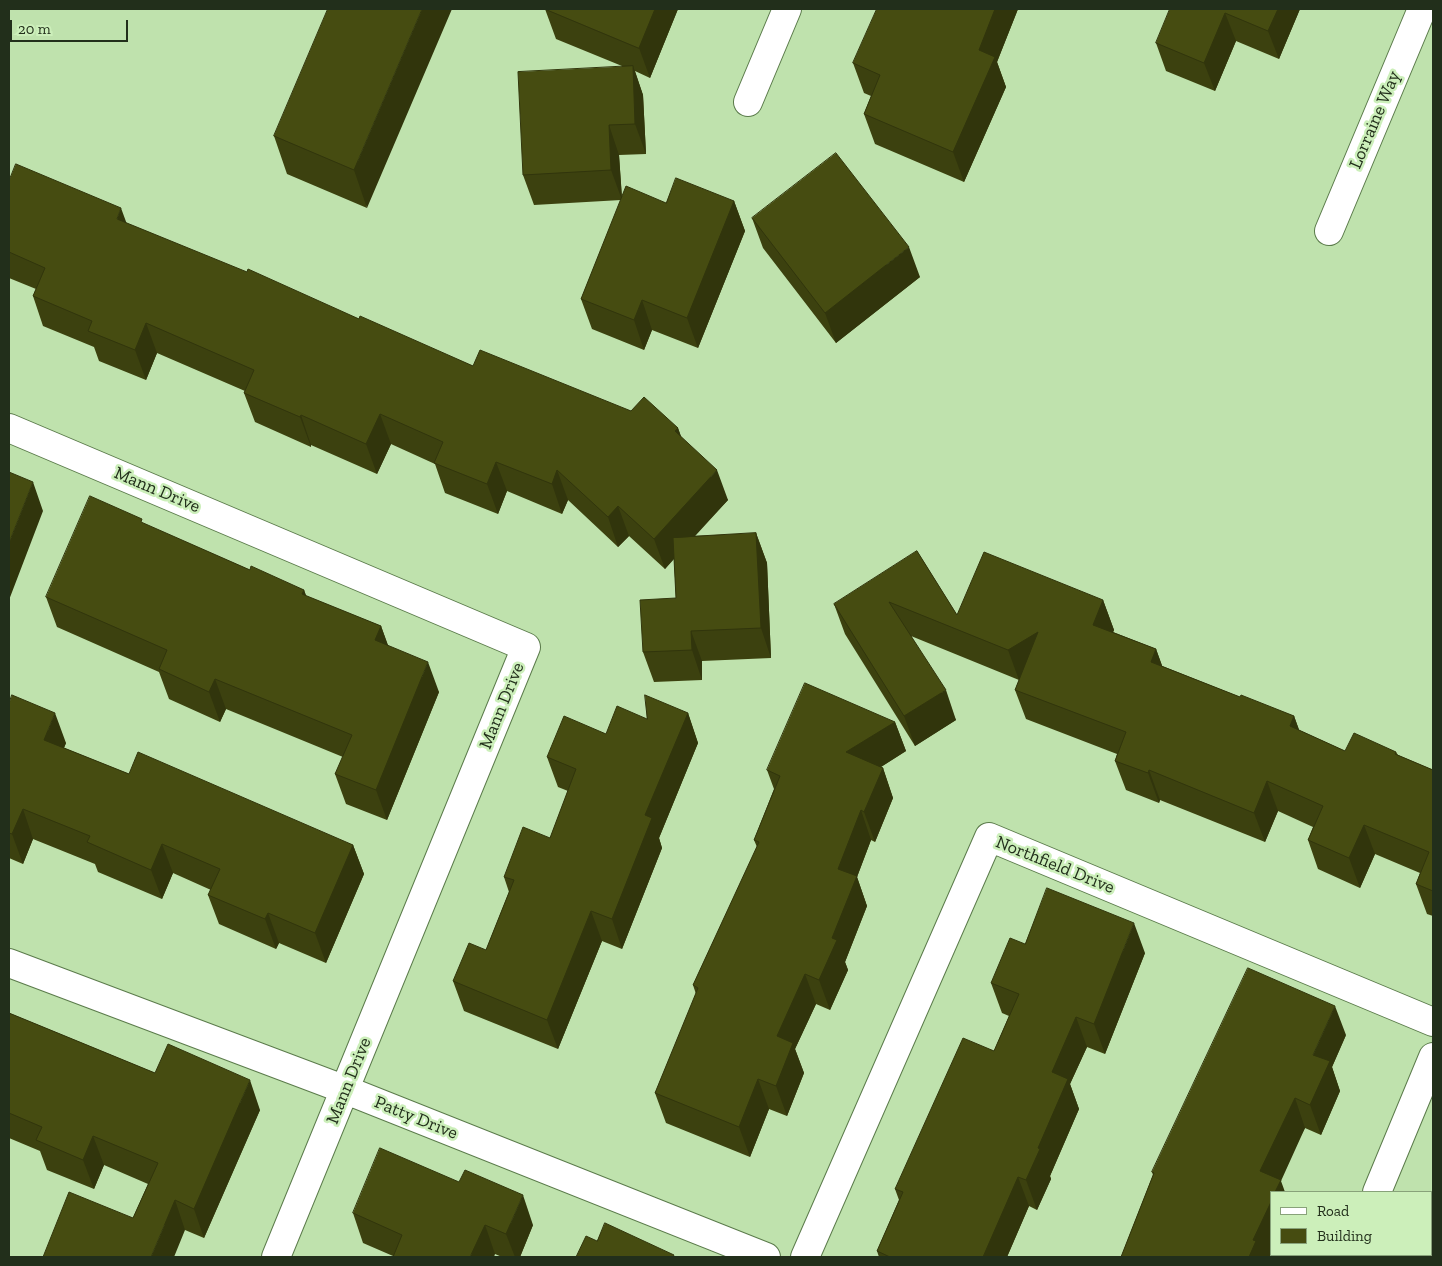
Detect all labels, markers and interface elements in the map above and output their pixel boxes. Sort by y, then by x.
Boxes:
scale bar [12,10,130,42]
text: 20 m [18,20,51,38]
street label: Lorraine Way [1345,68,1405,172]
street label: Mann Drive [111,462,203,518]
street label: Mann Drive [475,660,529,752]
street label: Northfield Drive [992,831,1118,899]
street label: Mann Drive [322,1035,376,1127]
street label: Patty Drive [371,1092,461,1144]
legend [1270,1191,1432,1256]
text: Road [1317,1202,1349,1220]
text: Building [1317,1227,1372,1245]

